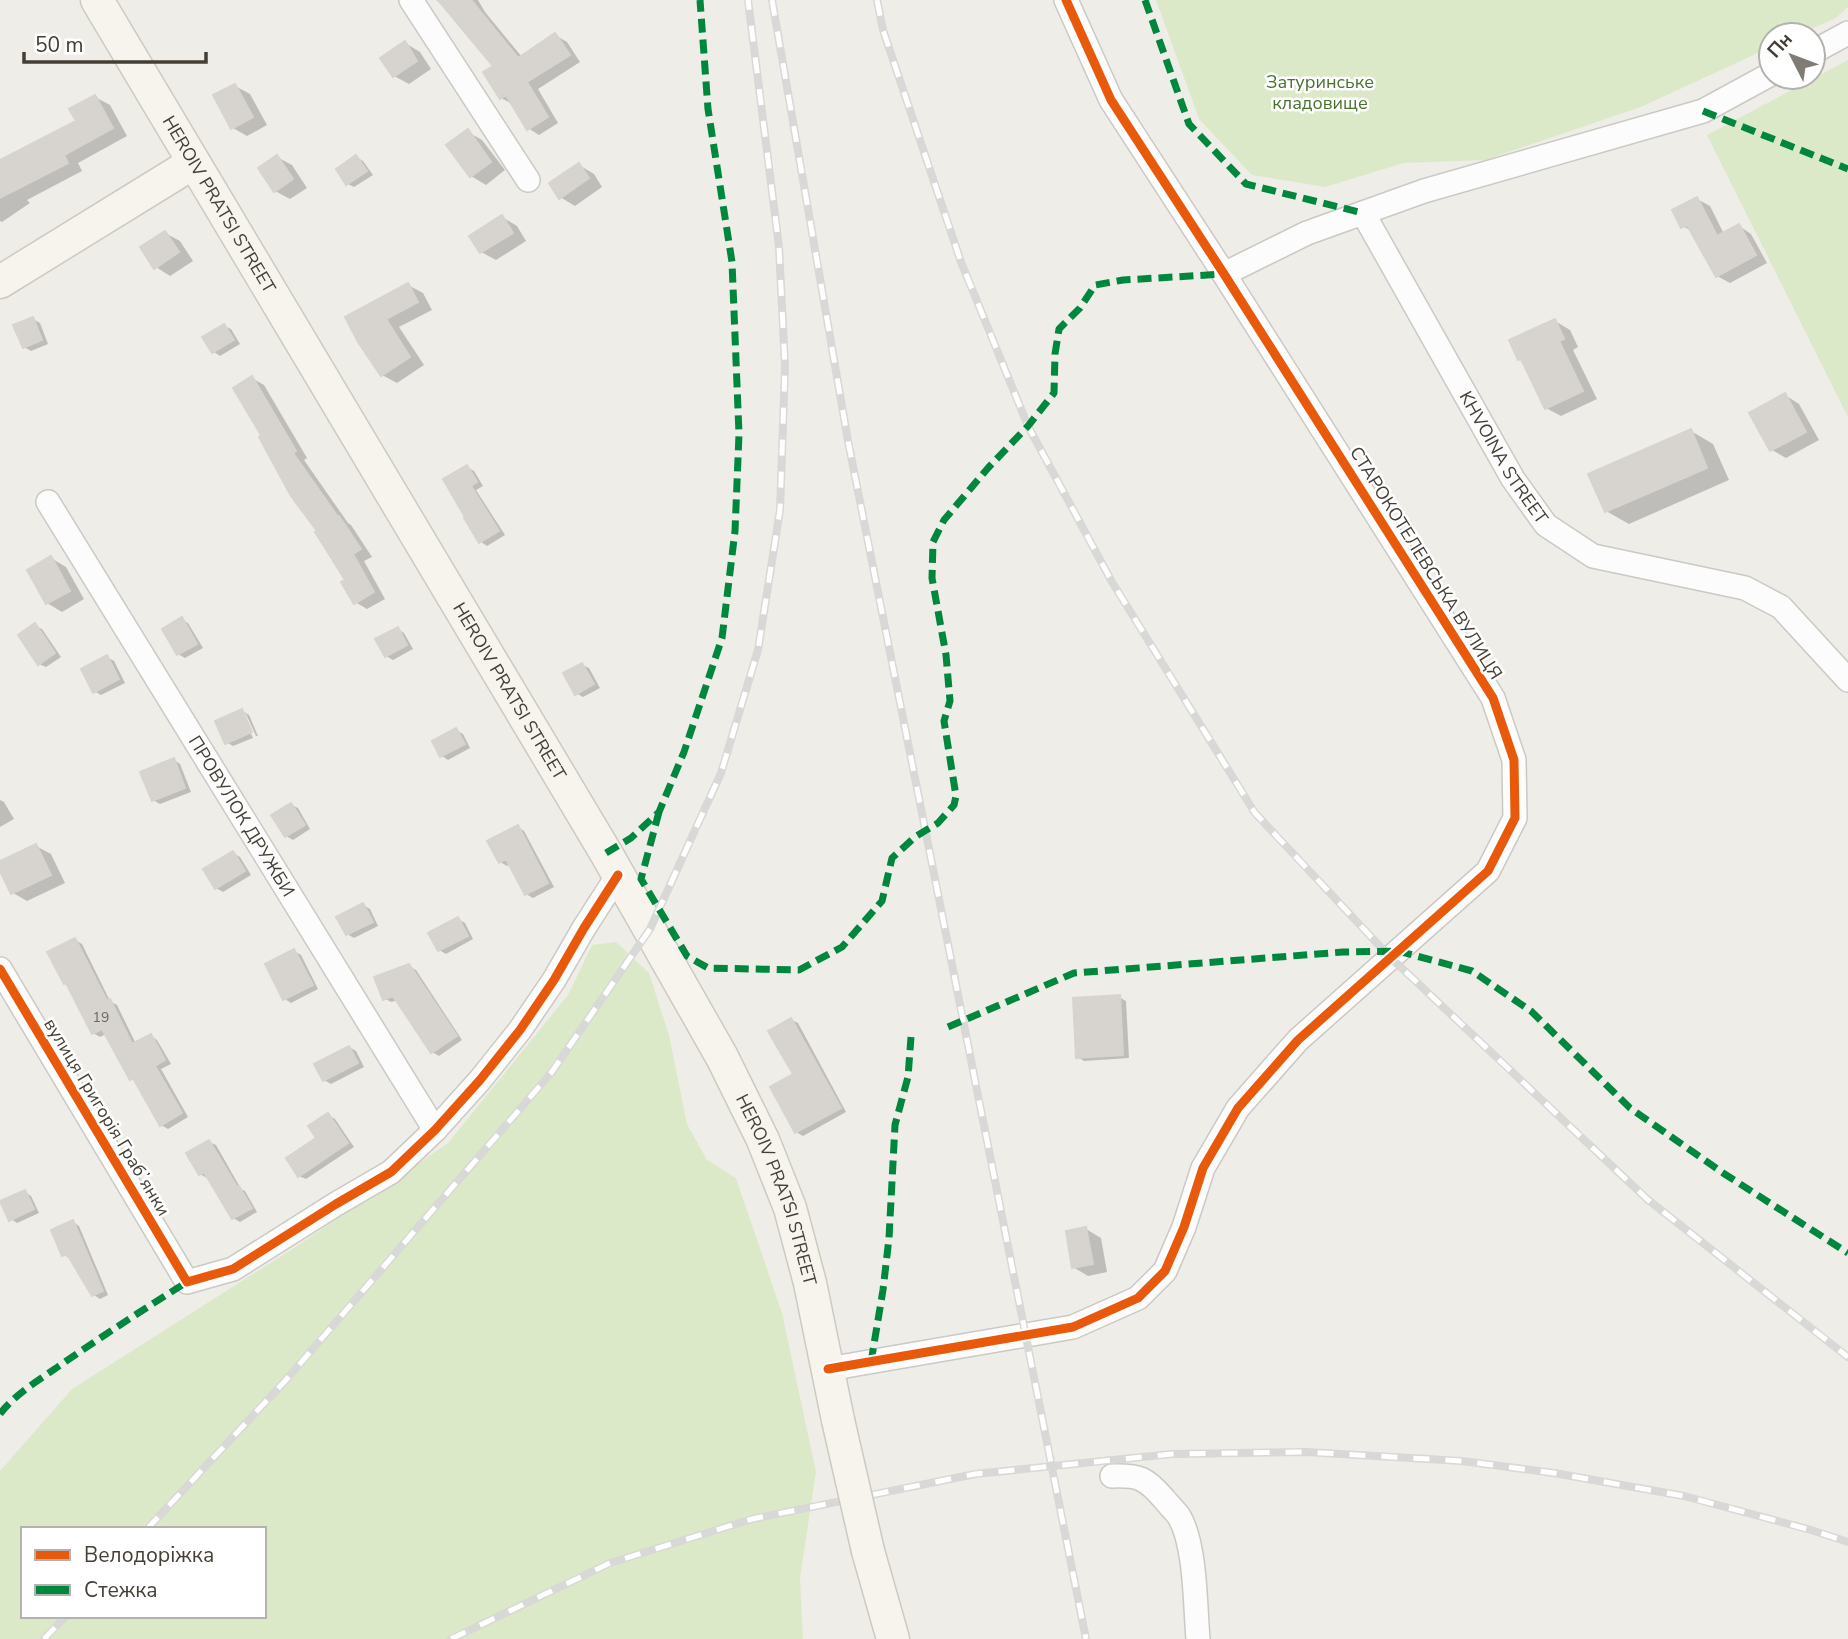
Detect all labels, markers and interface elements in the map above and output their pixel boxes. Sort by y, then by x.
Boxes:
scale bar [24,21,206,65]
north arrow [1757,21,1827,91]
text: Пн [1762,27,1799,64]
text: 50 m [35,31,84,59]
park label: Затуринське кладовище [1266,70,1374,115]
street label: HEROIV PRATSI STREET [157,111,281,298]
street label: KHVOINA STREET [1454,387,1553,529]
street label: СТАРОКОТЕЛЕВСЬКА ВУЛИЦЯ [1344,442,1508,684]
street label: HEROIV PRATSI STREET [447,598,572,785]
street label: ПРОВУЛОК ДРУЖБИ [183,731,300,901]
house number: 19 [93,1008,109,1027]
street label: вулиця Григорія Грабʼянки [38,1014,176,1220]
street label: HEROIV PRATSI STREET [730,1090,822,1288]
legend [21,1527,266,1618]
text: Велодоріжка [84,1541,214,1569]
text: Стежка [84,1576,158,1604]

